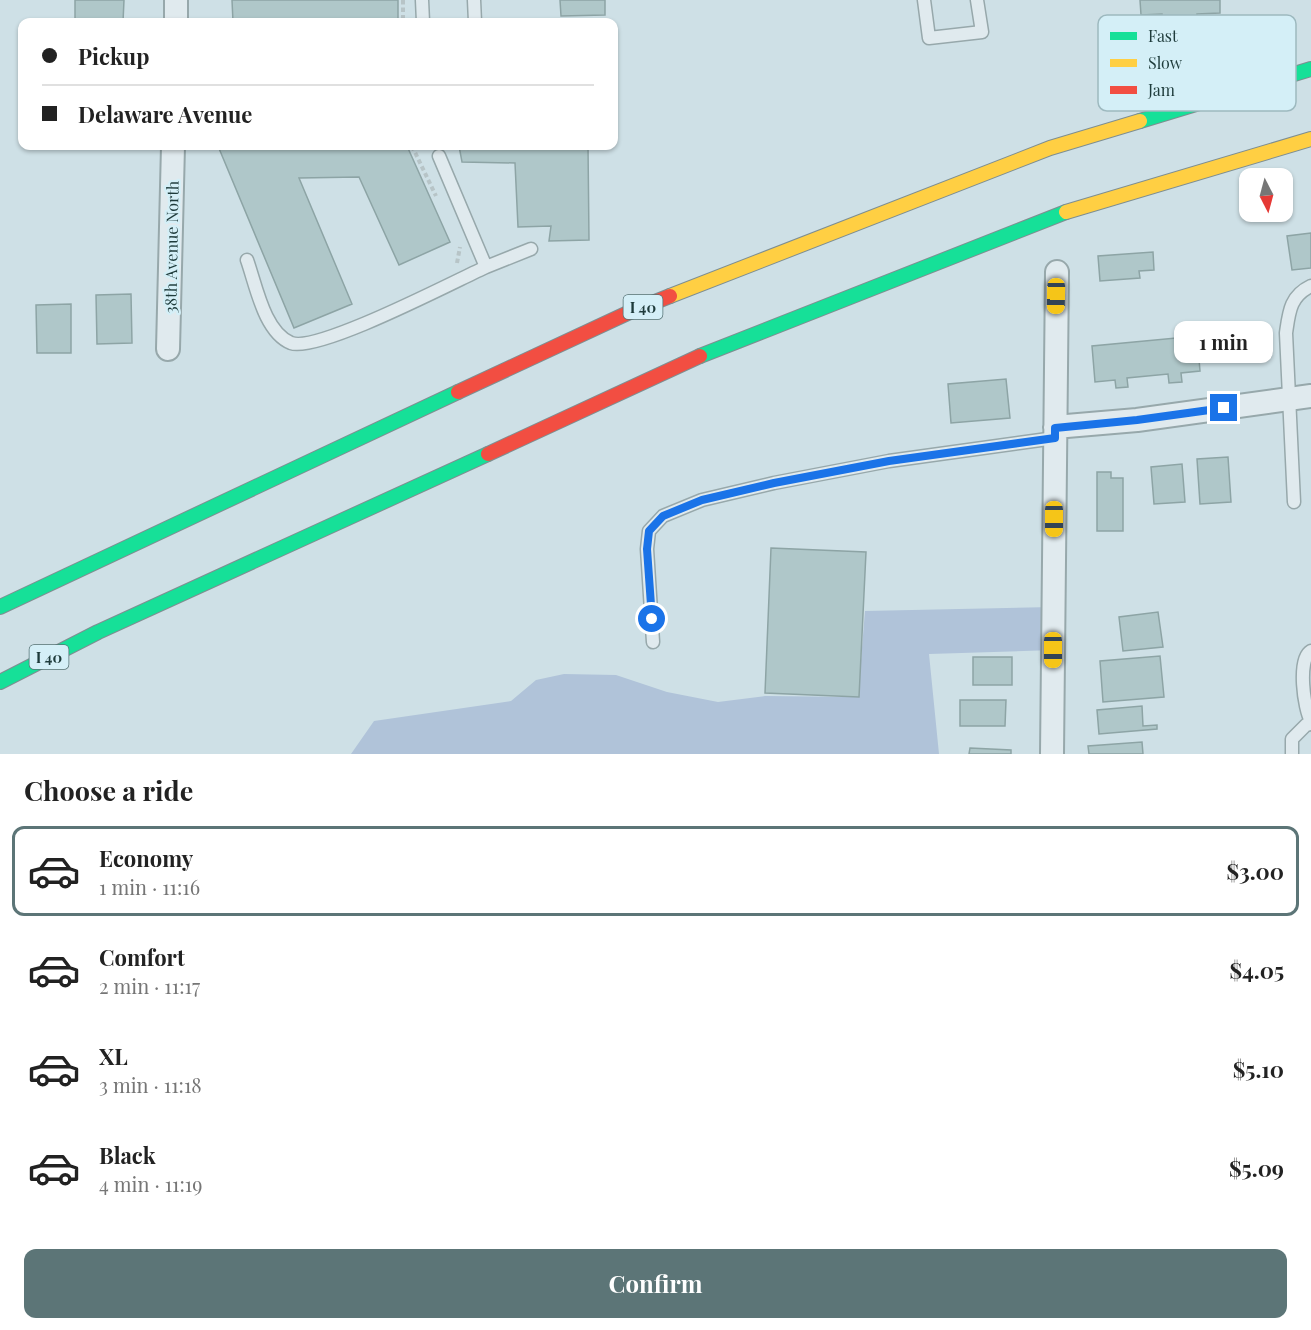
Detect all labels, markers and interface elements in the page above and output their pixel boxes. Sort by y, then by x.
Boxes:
legend [1098,15,1296,111]
text: Fast [1148,25,1178,46]
text: Pickup [78,41,149,71]
text: Slow [1148,52,1183,73]
text: Jam [1147,79,1175,100]
text: Delaware Avenue [78,99,252,129]
north arrow [1239,168,1293,222]
map controls [1239,168,1293,222]
street label: 38th Avenue North [159,180,183,314]
car [1047,278,1065,314]
road number: I 40 [624,295,662,319]
callout: 1 min [1174,321,1274,363]
text: 1 min [1199,328,1248,355]
route end [1210,394,1237,421]
car [1045,501,1063,537]
route start [638,605,665,632]
car [1044,632,1062,668]
road number: I 40 [29,645,68,669]
text: Choose a ride [24,772,193,808]
text: Economy [99,843,193,873]
icon: car [27,844,81,898]
text: $3.00 [1226,856,1284,886]
text: 1 min · 11:16 [99,873,200,900]
text: Comfort [99,942,185,972]
icon: car [27,943,81,997]
text: $4.05 [1230,955,1284,985]
text: 2 min · 11:17 [99,972,200,999]
text: XL [99,1041,128,1071]
icon: car [27,1042,81,1096]
text: $5.10 [1233,1054,1284,1084]
text: 3 min · 11:18 [99,1071,202,1098]
text: Black [99,1140,156,1170]
icon: car [27,1141,81,1195]
text: $5.09 [1229,1153,1284,1183]
text: 4 min · 11:19 [99,1170,202,1197]
button: Confirm [24,1249,1287,1318]

